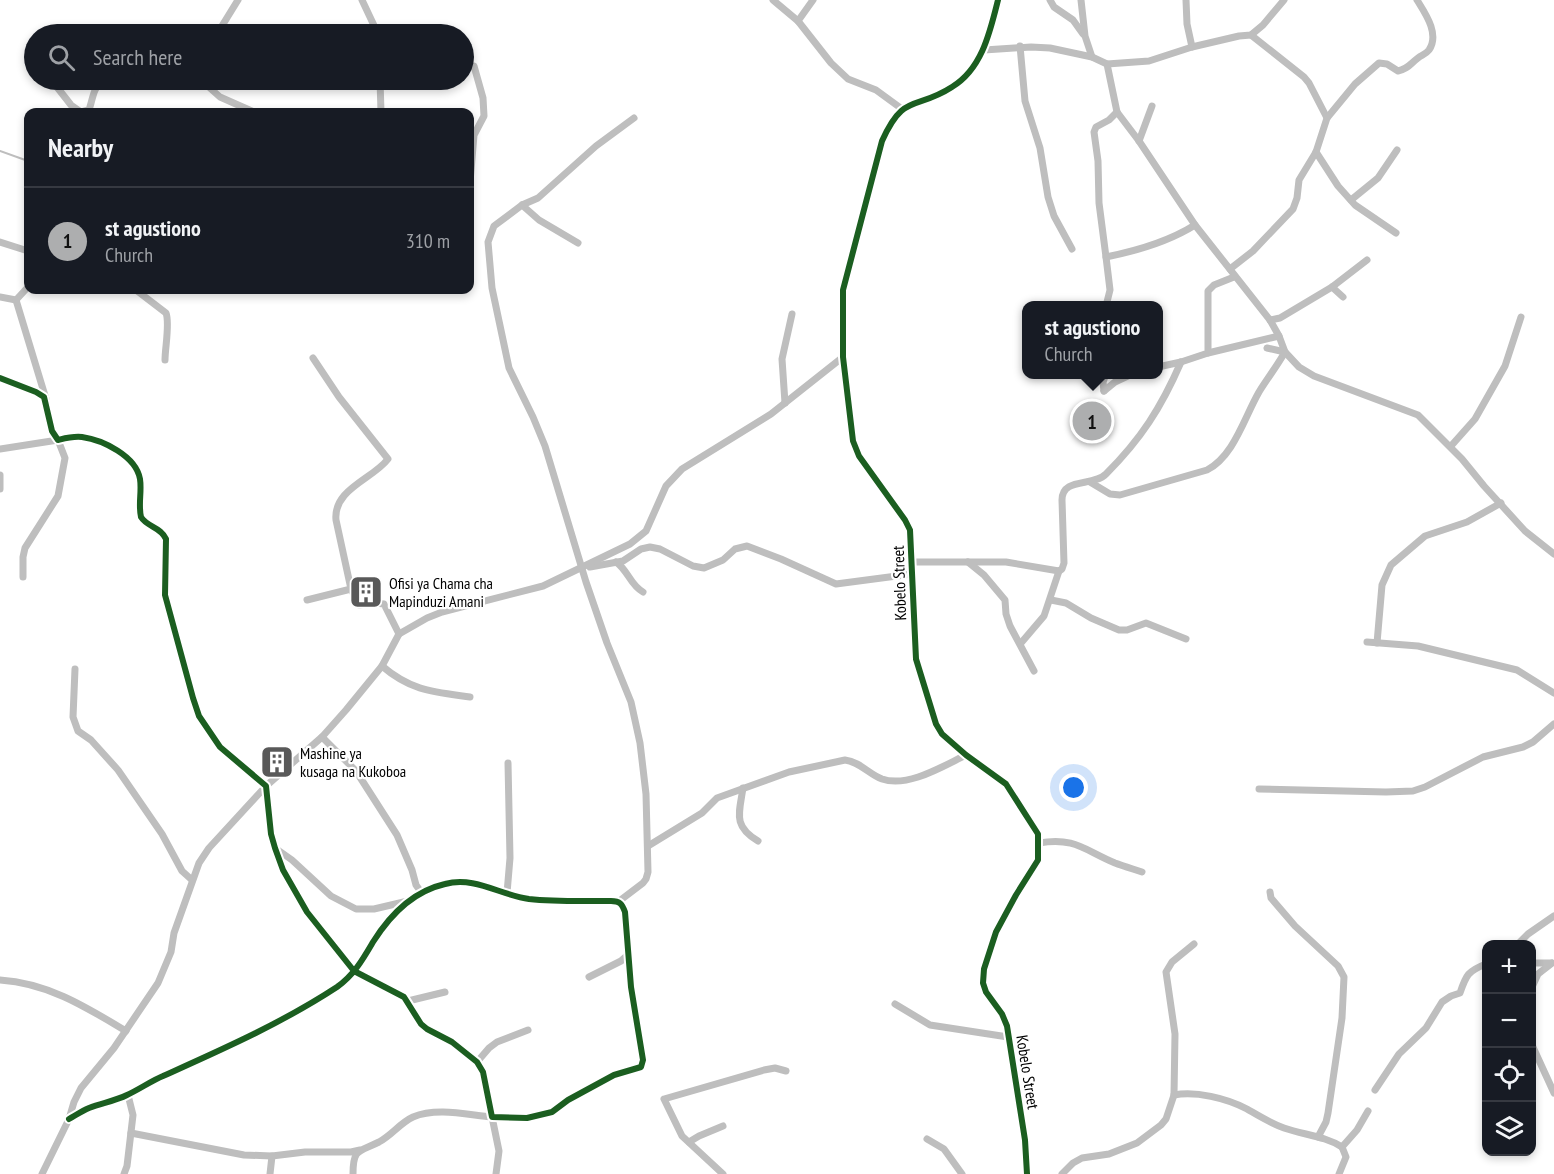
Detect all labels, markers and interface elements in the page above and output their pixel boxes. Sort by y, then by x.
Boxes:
search box [24,24,474,90]
icon: search [45,41,78,74]
text: Search here [93,43,182,71]
text: Nearby [48,131,113,164]
text: st agustiono [105,214,201,242]
text: 1 [63,228,72,254]
text: 310 m [406,228,450,254]
text: Church [105,242,153,268]
popup [1022,301,1163,379]
text: st agustiono [1045,313,1140,341]
text: Church [1045,341,1093,367]
pin: 1 [1072,398,1112,444]
street label: Kobelo Street [888,545,910,621]
place label: Ofisi ya Chama cha Mapinduzi Amani [389,573,493,611]
building icon: Ofisi ya Chama cha Mapinduzi Amani [348,574,384,610]
place label: Mashine ya kusaga na Kukoboa [300,743,406,781]
building icon: Mashine ya kusaga na Kukoboa [259,744,295,780]
your location [1059,773,1088,802]
map controls [1482,940,1536,1156]
button: + [1482,940,1536,994]
button: − [1482,994,1536,1048]
street label: Kobelo Street [1012,1033,1044,1111]
button: locate [1482,1048,1536,1102]
button: layers [1482,1102,1536,1156]

